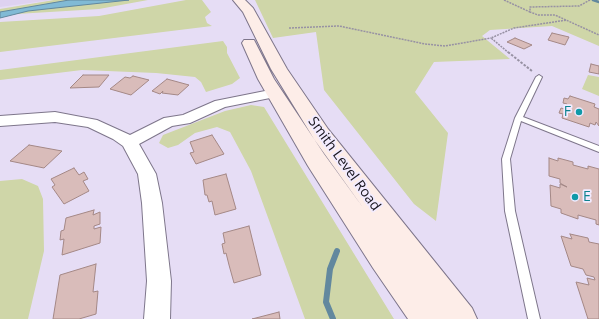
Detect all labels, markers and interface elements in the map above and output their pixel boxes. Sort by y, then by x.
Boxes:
place label: F [564,104,571,120]
marker: F [574,107,584,117]
street label: Smith Level Road [304,114,384,214]
place label: E [583,189,591,205]
marker: E [570,192,580,202]

